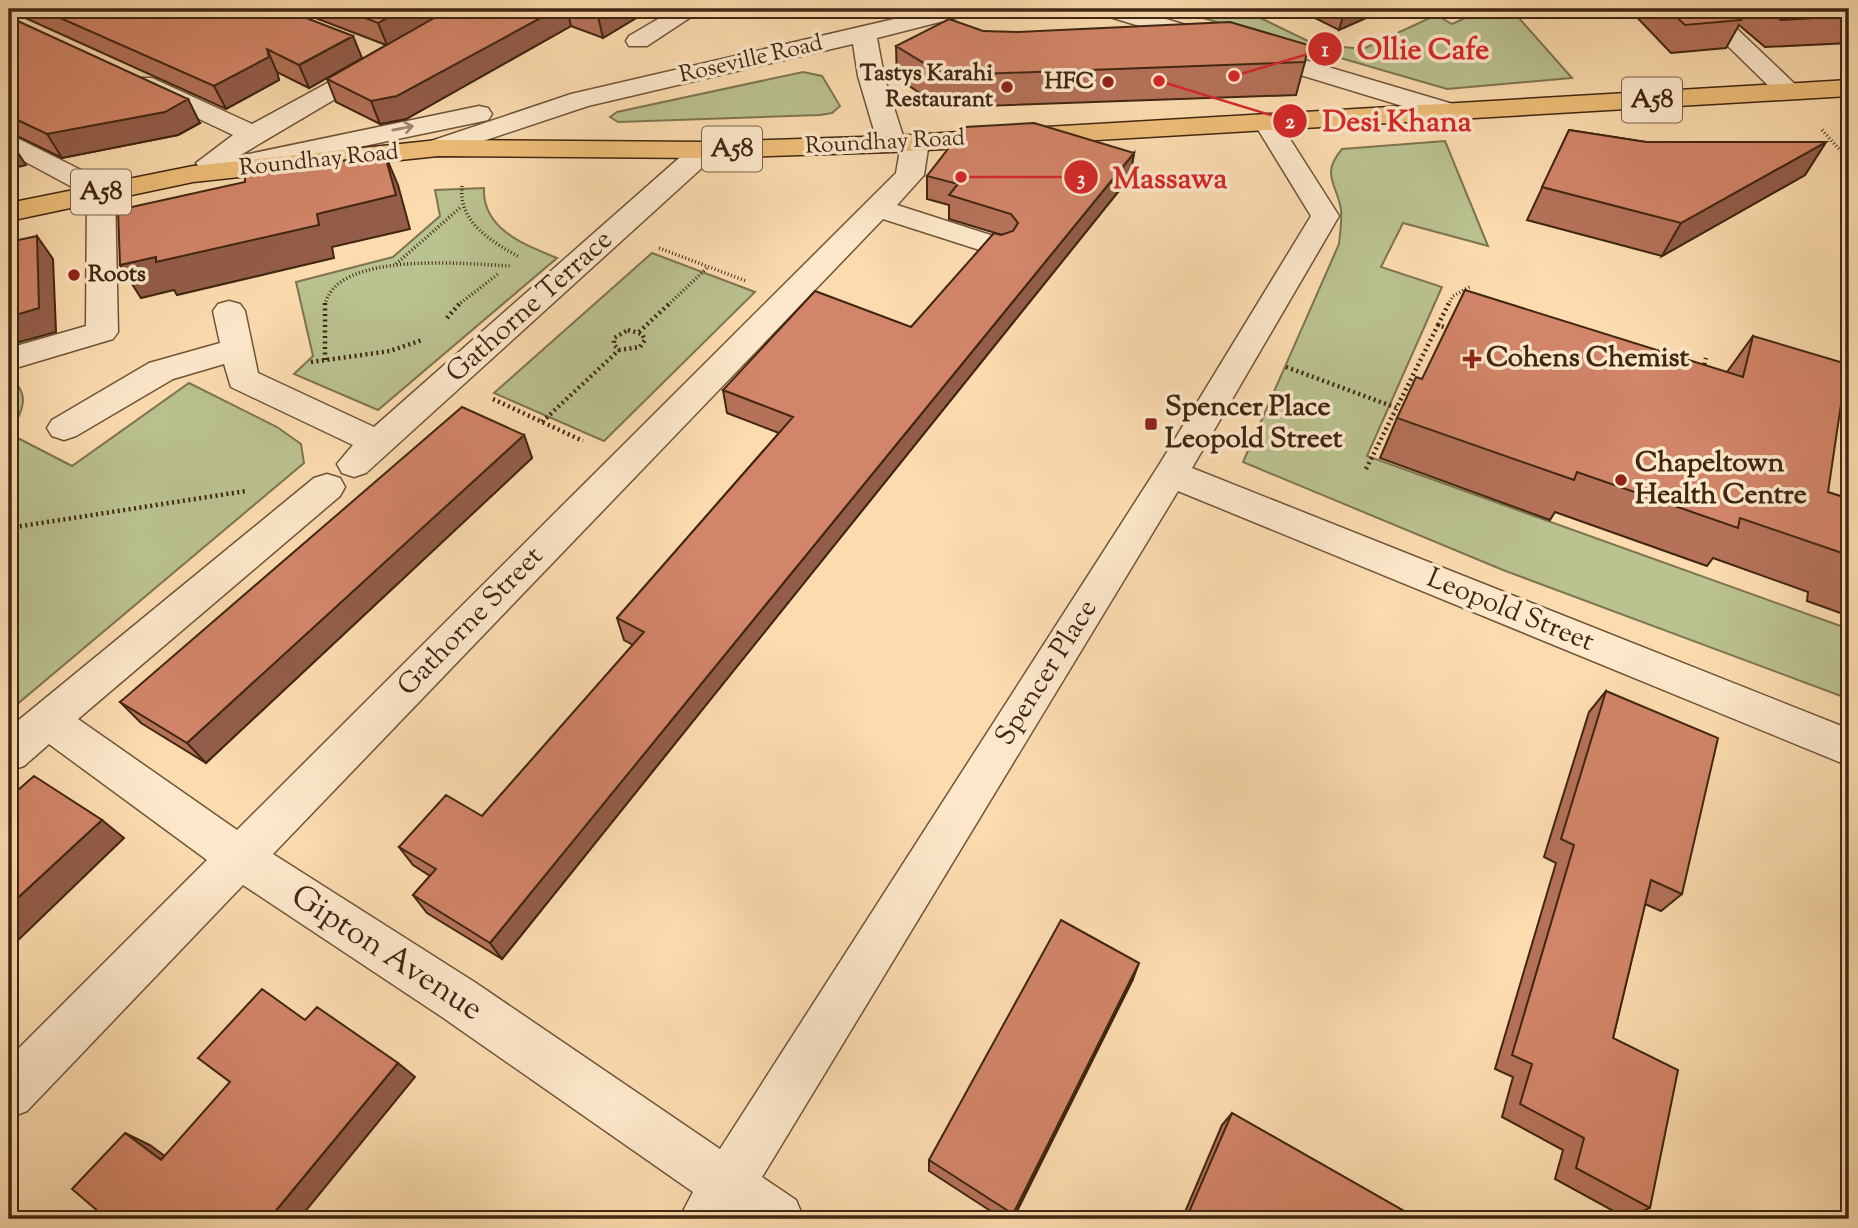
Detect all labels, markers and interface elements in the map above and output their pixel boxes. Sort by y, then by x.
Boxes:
callout: Ollie Cafe [1308,23,1503,74]
street label: Roseville Road [676,27,826,93]
text: Ollie Cafe [1357,30,1489,73]
text: 1 [1321,36,1329,66]
place label: Tastys Karahi Restaurant [860,58,993,117]
place label: HFC [1045,66,1094,99]
marker: HFC [1100,74,1116,90]
road number: A58 [1622,78,1682,122]
marker: Tastys Karahi Restaurant [999,79,1015,95]
callout: Desi Khana [1273,95,1485,146]
text: Desi Khana [1322,102,1472,145]
text: 2 [1285,108,1295,138]
one-way arrow [391,120,414,134]
street label: Roundhay Road [804,122,966,164]
road number: A58 [702,126,762,172]
street label: Roundhay Road [238,136,400,186]
callout: Massawa [1064,152,1241,203]
text: Massawa [1113,159,1227,202]
text: 3 [1077,165,1085,195]
road number: A58 [71,169,131,214]
street label: Gathorne Terrace [438,221,622,393]
place label: Roots [88,259,146,292]
marker: Roots [66,267,82,283]
place label: Cohens Chemist [1486,339,1690,379]
marker: Cohens Chemist [1464,351,1480,367]
place label: Spencer Place Leopold Street [1165,388,1343,460]
marker: Spencer Place Leopold Street [1143,416,1159,432]
place label: Chapeltown Health Centre [1635,444,1807,516]
marker: Chapeltown Health Centre [1613,472,1629,488]
street label: Gathorne Street [389,538,553,706]
street label: Leopold Street [1420,559,1600,663]
street label: Spencer Place [986,592,1108,754]
street label: Gipton Avenue [280,874,492,1034]

